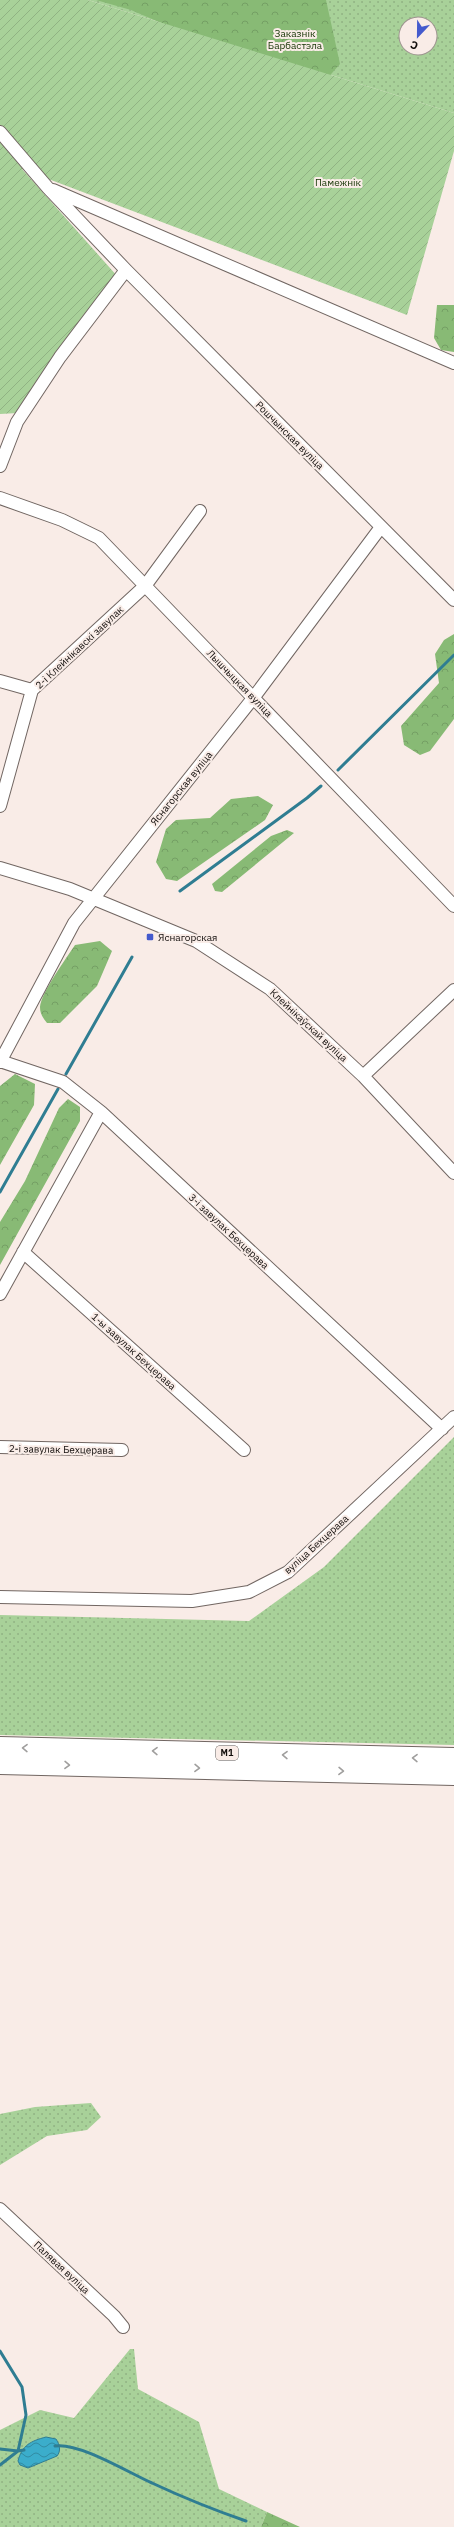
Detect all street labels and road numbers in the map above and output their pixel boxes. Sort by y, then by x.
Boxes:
street label: Рошчынская вуліца [253,398,327,473]
street label: 2-і Клейнікавскі завулак [33,603,126,692]
street label: Лышчыцкая вуліца [204,647,276,720]
street label: Яснагорская вуліца [148,748,216,828]
street label: Клейнікаўскай вуліца [267,986,351,1065]
street label: 3-і завулак Бехцерава [186,1191,272,1272]
street label: 1-ы завулак Бехцерава [89,1310,179,1393]
street label: 2-і завулак Бехцерава [9,1442,114,1457]
street label: вуліца Бехцерава [281,1512,352,1577]
road number: М1 [216,1746,238,1760]
street label: Палявая вуліца [31,2238,93,2297]

